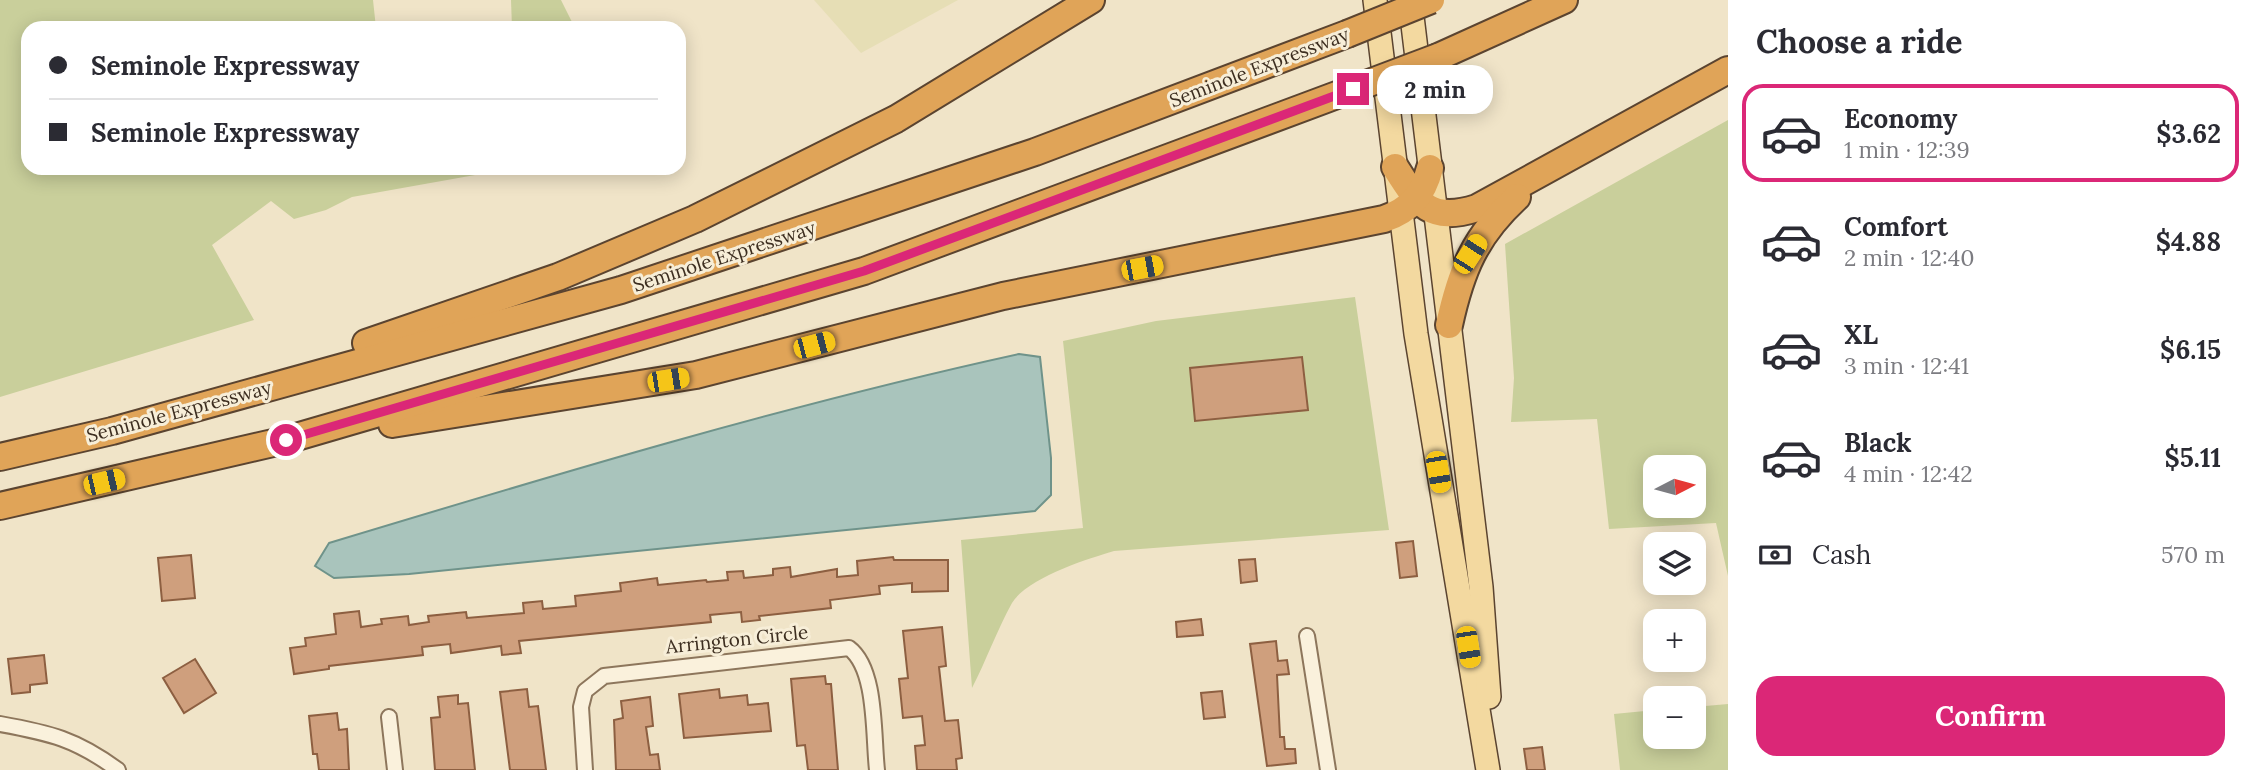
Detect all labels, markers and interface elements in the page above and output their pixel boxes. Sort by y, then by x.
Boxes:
text: Choose a ride [1756,21,1963,62]
street label: Seminole Expressway [1166,22,1352,112]
text: Seminole Expressway [91,49,359,82]
callout: 2 min [1378,64,1493,114]
route end [1337,73,1369,105]
text: 2 min [1404,75,1466,104]
icon: car [1760,102,1823,165]
text: Economy [1844,102,1957,135]
text: Seminole Expressway [91,116,359,149]
text: $3.62 [2156,117,2221,150]
text: 1 min · 12:39 [1844,135,1970,164]
icon: car [1760,210,1823,273]
text: Comfort [1844,210,1948,243]
street label: Seminole Expressway [630,215,818,297]
text: $4.88 [2156,225,2221,258]
car [1450,231,1491,277]
text: 2 min · 12:40 [1844,243,1974,272]
car [1120,254,1165,282]
icon: car [1760,318,1823,381]
text: XL [1844,318,1878,351]
car [791,329,838,361]
text: $6.15 [2160,333,2221,366]
text: 3 min · 12:41 [1844,351,1969,380]
car [646,366,691,394]
street label: Seminole Expressway [84,375,274,447]
route start [270,424,302,456]
icon: car [1760,426,1823,489]
text: Black [1844,426,1912,459]
text: $5.11 [2165,441,2221,474]
car [1425,449,1452,495]
north arrow [1643,455,1706,518]
map controls [1643,455,1706,749]
text: 4 min · 12:42 [1844,459,1973,488]
car [82,467,127,497]
button: layers [1643,532,1706,595]
icon: cash [1756,536,1794,574]
text: Cash [1812,538,1871,571]
text: 570 m [2161,540,2225,569]
button: + [1643,609,1706,672]
street label: Arrington Circle [664,620,809,659]
car [1455,625,1482,669]
button: Confirm [1756,676,2225,756]
button: − [1643,686,1706,749]

